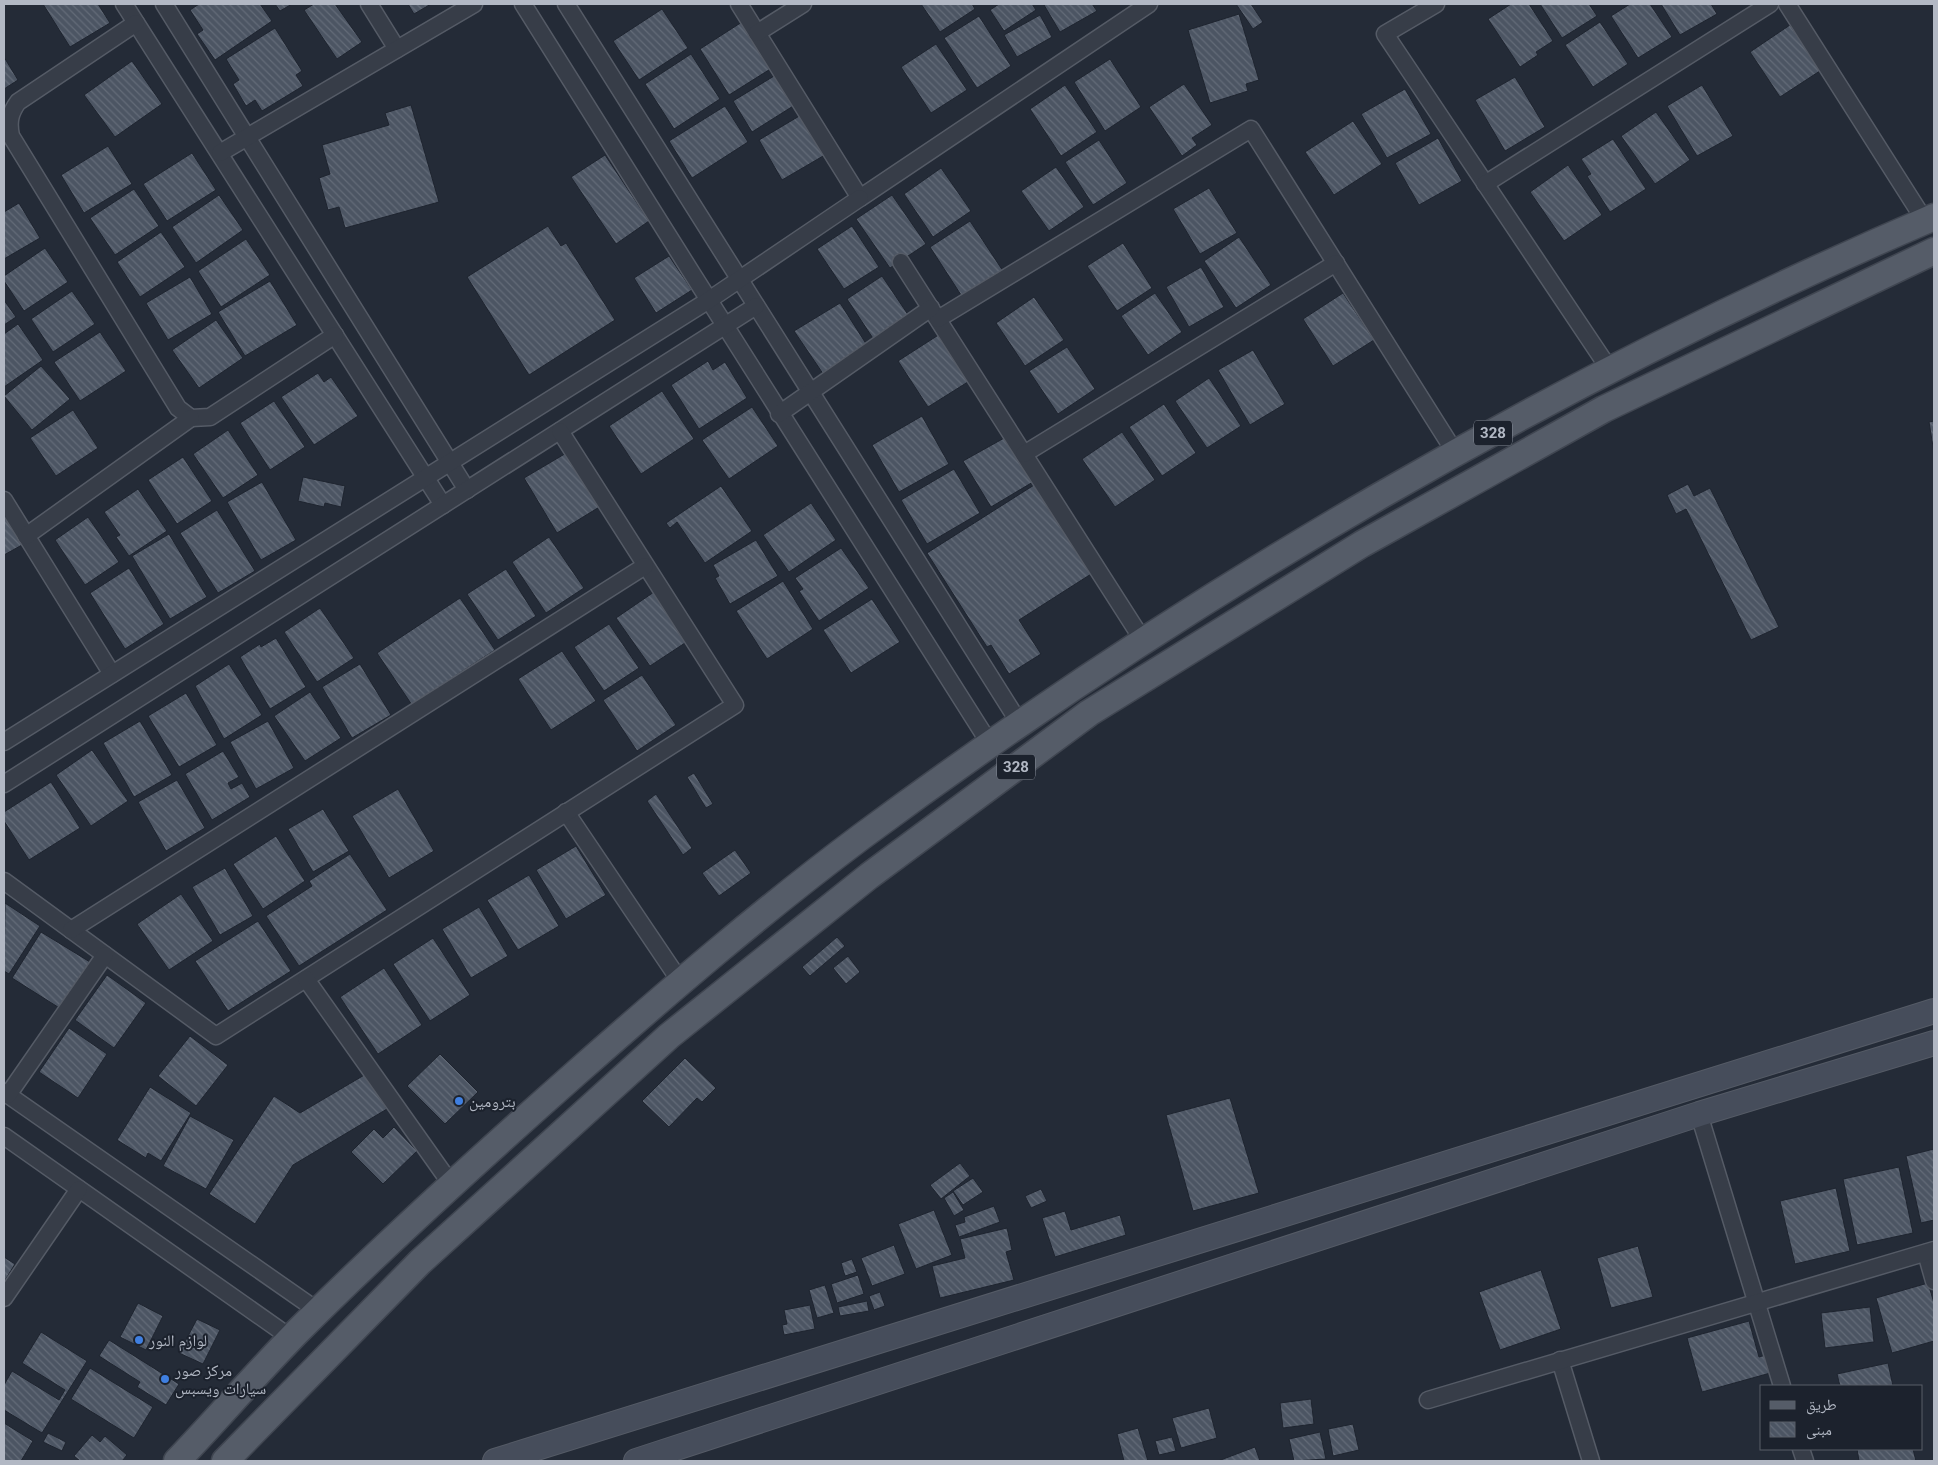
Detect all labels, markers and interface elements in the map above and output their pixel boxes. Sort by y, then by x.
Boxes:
road number: 328 [1474,420,1512,446]
road number: 328 [997,754,1035,780]
place label: بترومين [469,1092,516,1112]
marker: بترومين [453,1095,465,1107]
place label: لوازم النور [148,1331,207,1351]
marker: لوازم النور [133,1334,145,1346]
place label: مركز صور سيارات ويسبس [174,1361,266,1399]
marker: مركز صور سيارات ويسبس [159,1373,171,1385]
legend [1760,1385,1923,1450]
text: طريق [1806,1396,1837,1415]
text: مبنى [1806,1421,1832,1440]

